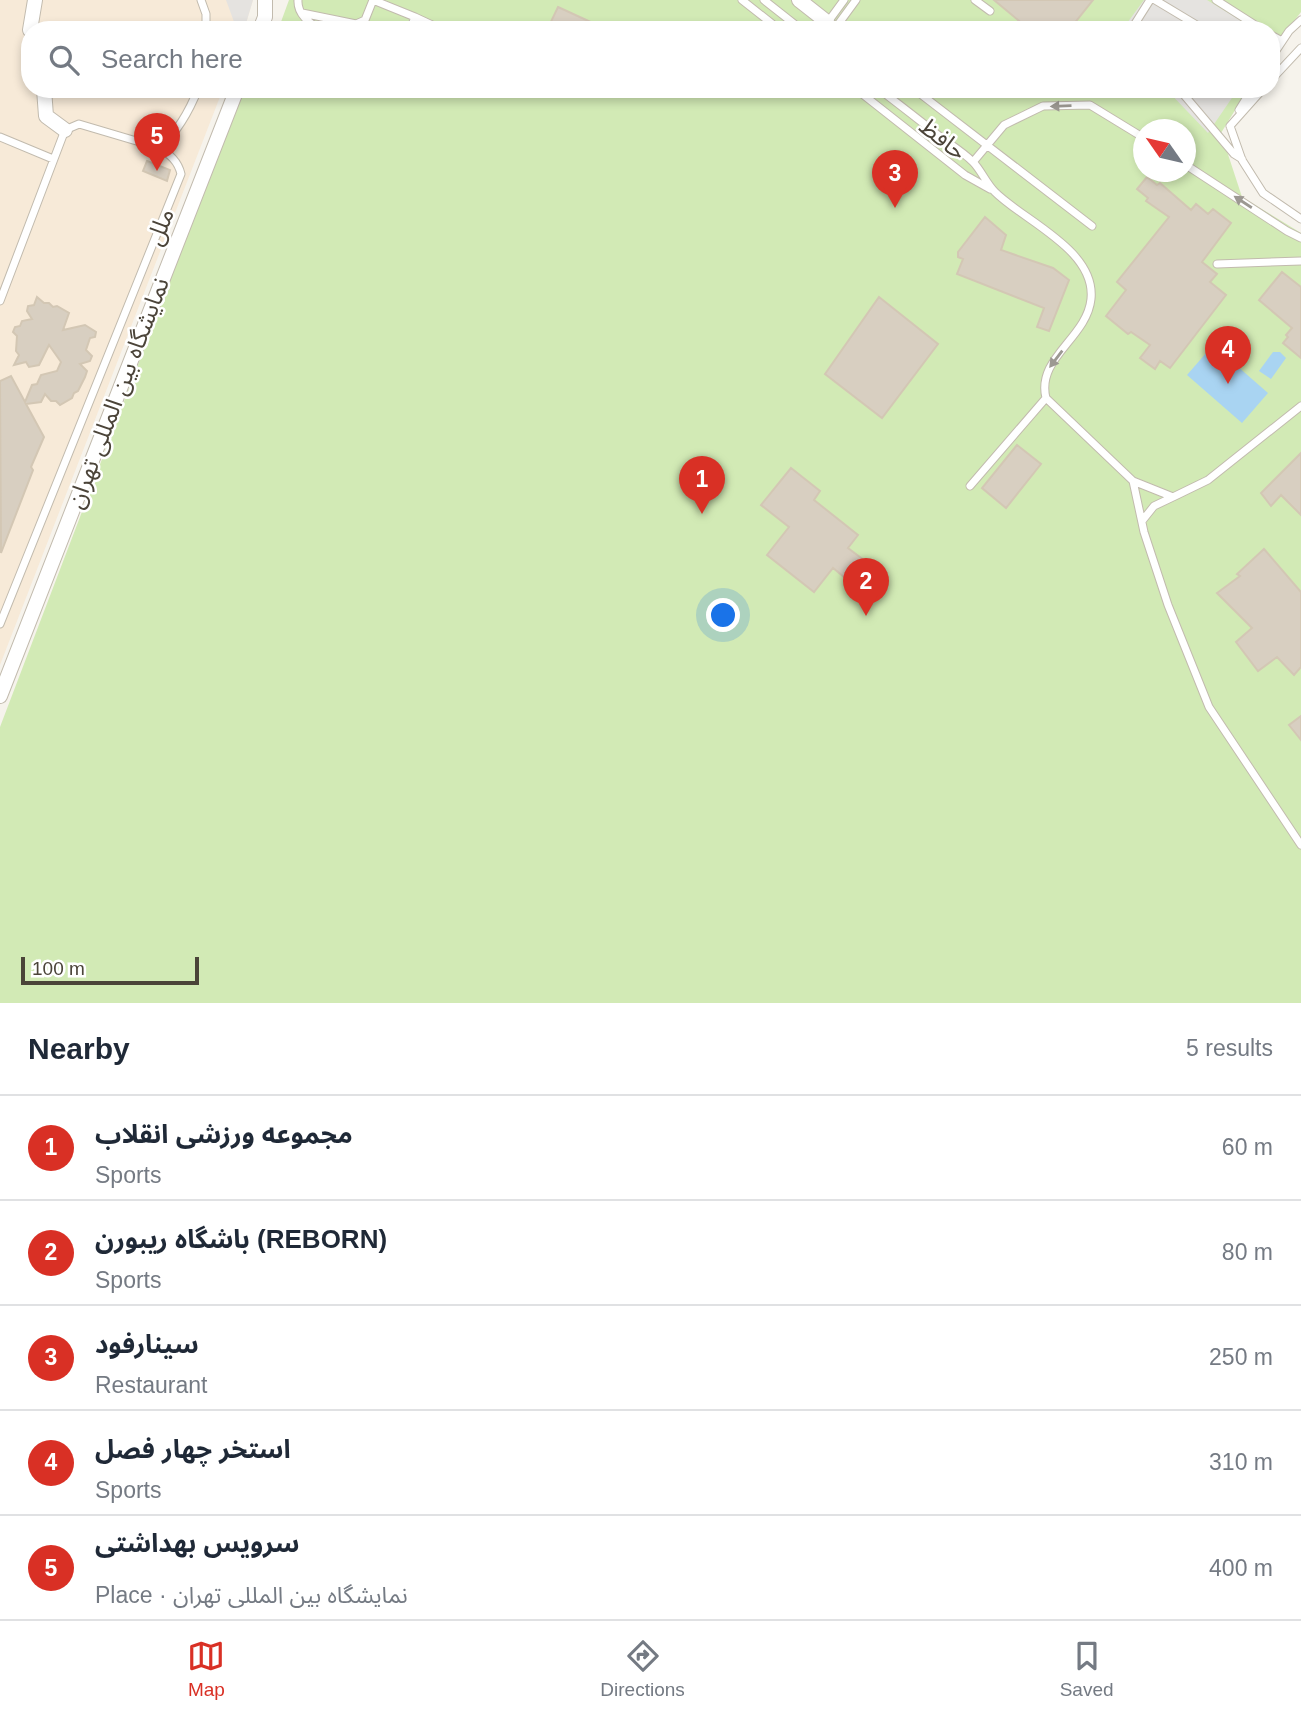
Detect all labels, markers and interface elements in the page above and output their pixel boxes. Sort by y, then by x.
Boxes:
search box [21,21,1280,98]
icon: search [45,41,83,79]
text: Search here [101,44,243,74]
one-way arrow [1049,100,1071,111]
street label: حافظ [915,112,972,165]
pin: 5 [134,113,180,171]
north arrow [1133,119,1196,182]
pin: 3 [872,150,918,208]
one-way arrow [1234,195,1252,209]
street label: ملل [140,204,179,249]
street label: نمایشگاه بین المللی تهران [61,274,175,512]
pin: 4 [1205,326,1251,384]
one-way arrow [1049,350,1063,368]
pin: 1 [679,456,725,514]
pin: 2 [843,558,889,616]
your location [706,598,740,632]
scale bar [21,954,200,986]
text: 100 m [32,958,85,979]
text: Nearby [28,1032,130,1065]
text: 5 results [1186,1035,1273,1061]
text: مجموعه ورزشی انقلاب [95,1119,353,1149]
text: 1 [45,1134,57,1160]
text: 60 m [1222,1134,1273,1160]
text: Sports [95,1162,161,1188]
text: باشگاه ریبورن (REBORN) [95,1224,387,1254]
text: 2 [45,1239,57,1265]
text: 80 m [1222,1239,1273,1265]
text: Sports [95,1267,161,1293]
text: سینارفود [95,1329,199,1359]
text: 3 [45,1344,57,1370]
text: 250 m [1209,1344,1273,1370]
text: Restaurant [95,1372,208,1398]
text: استخر چهار فصل [95,1434,291,1464]
text: 4 [45,1449,57,1475]
text: 310 m [1209,1449,1273,1475]
text: Sports [95,1477,161,1503]
text: سرویس بهداشتی [95,1528,300,1558]
text: 5 [45,1555,57,1581]
text: 400 m [1209,1555,1273,1581]
text: Place · نمایشگاه بین المللی تهران [95,1582,408,1608]
tab: Map [187,1637,225,1701]
tab: Directions [600,1637,685,1701]
tab: Saved [1060,1637,1114,1701]

